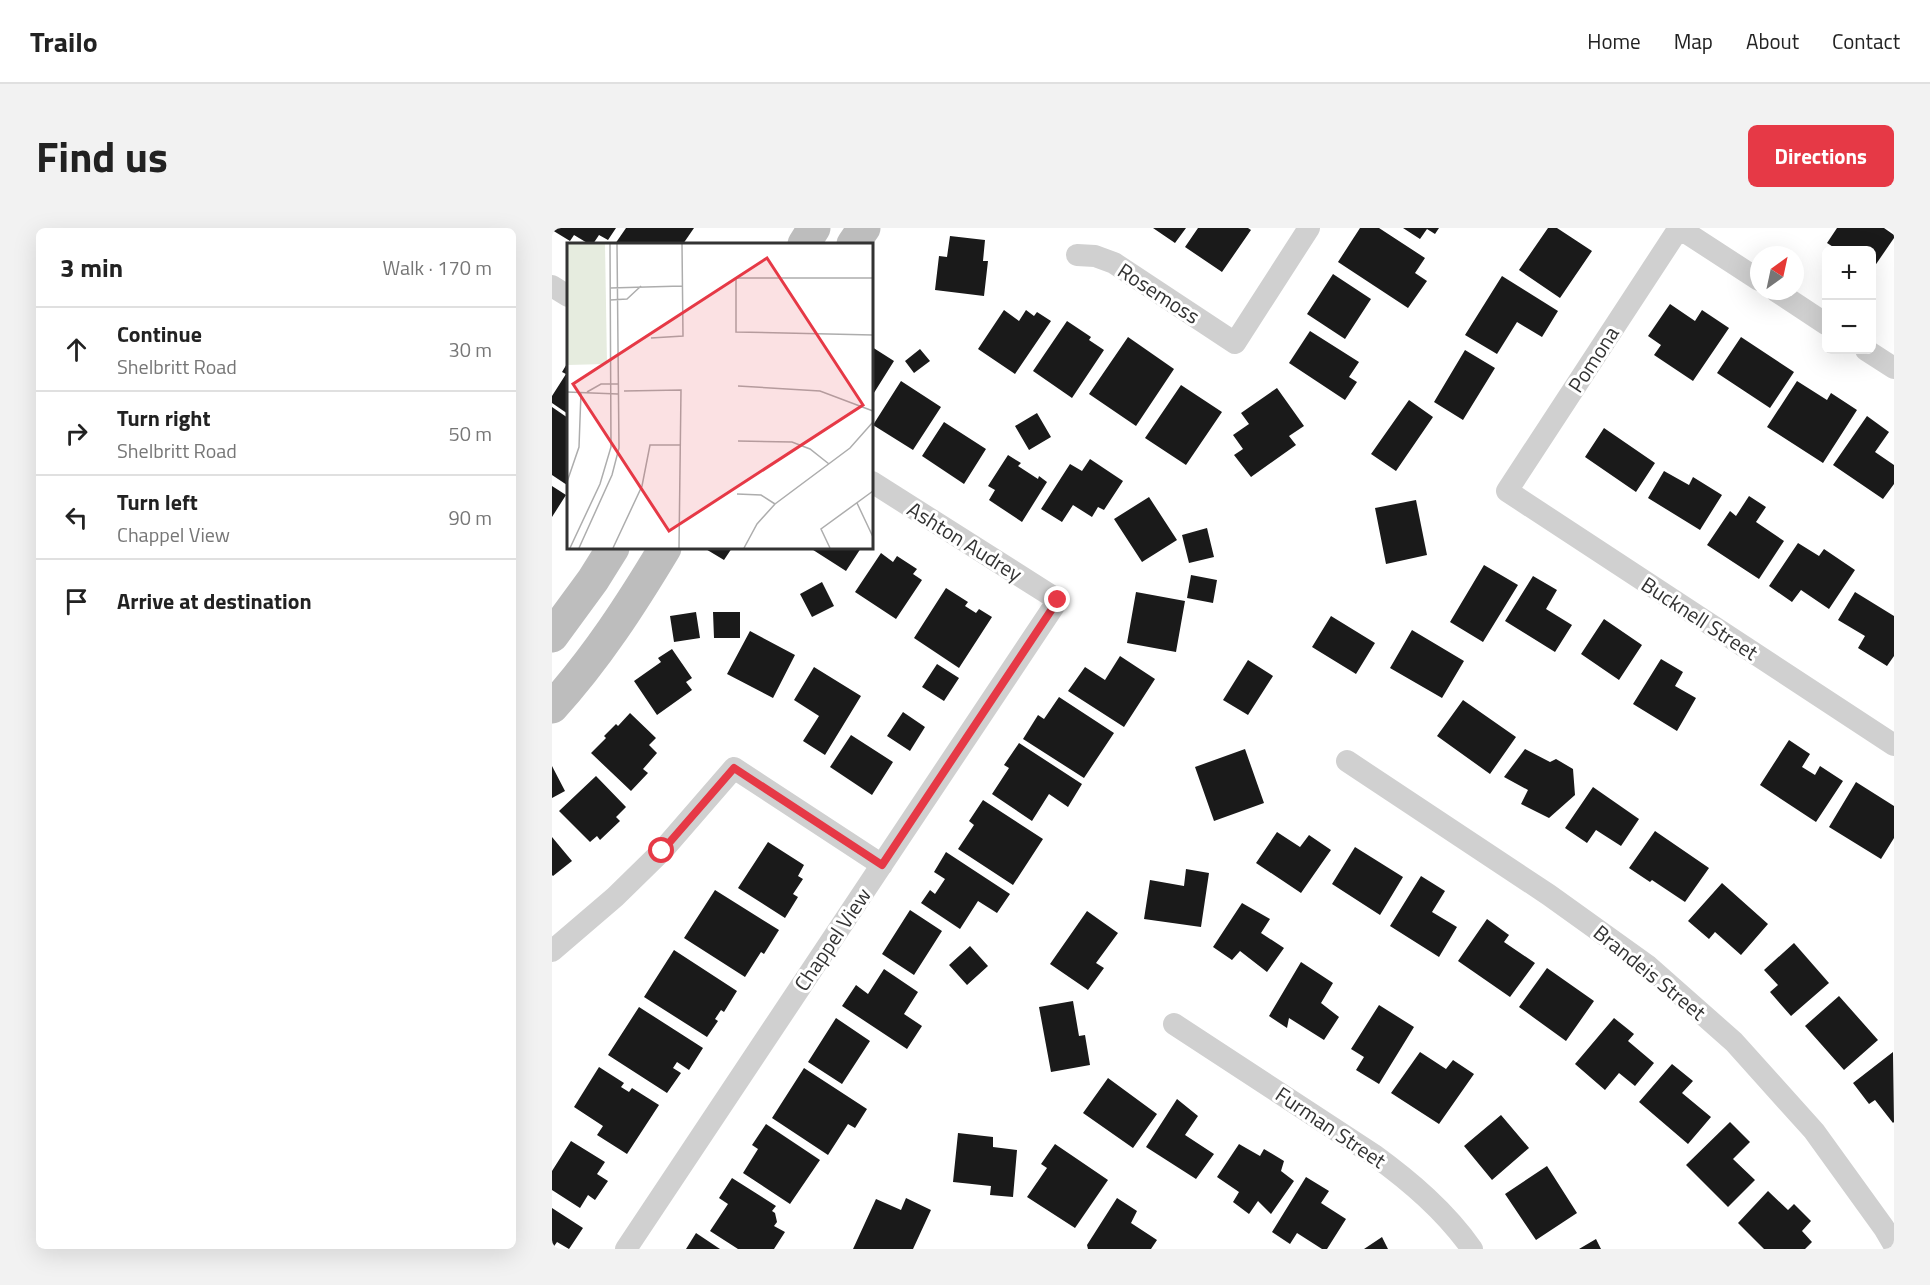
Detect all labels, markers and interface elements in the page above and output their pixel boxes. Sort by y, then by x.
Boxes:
text: Trailo [30,20,98,63]
text: Home [1587,25,1641,57]
text: Map [1674,25,1713,57]
text: About [1746,25,1799,57]
text: Contact [1832,25,1900,57]
text: Find us [36,124,168,188]
button: Directions [1748,125,1894,187]
inset map [567,243,873,549]
north arrow [1750,246,1804,300]
map controls [1822,246,1876,354]
button: + [1822,246,1876,300]
text: 3 min [60,248,123,287]
text: Walk · 170 m [383,252,492,283]
street label: Rosemoss [1112,254,1206,332]
button: − [1822,300,1876,354]
text: Continue [117,317,202,351]
street label: Pomona [1559,319,1627,399]
icon: ahead [60,333,93,366]
text: 30 m [448,334,492,365]
text: Shelbritt Road [117,351,237,382]
text: Turn right [117,401,211,435]
icon: right [60,417,93,450]
text: 50 m [448,418,492,449]
text: Shelbritt Road [117,435,237,466]
text: Turn left [117,485,198,519]
street label: Ashton Audrey [901,493,1029,589]
icon: left [60,501,93,534]
text: 90 m [448,502,492,533]
text: Chappel View [117,519,230,550]
street label: Bucknell Street [1635,568,1765,668]
text: Arrive at destination [117,584,312,618]
icon: arrive [60,585,93,618]
route end [1044,586,1070,612]
route start [648,837,674,863]
street label: Chappel View [786,881,878,997]
street label: Brandeis Street [1587,917,1714,1028]
street label: Furman Street [1269,1078,1393,1176]

